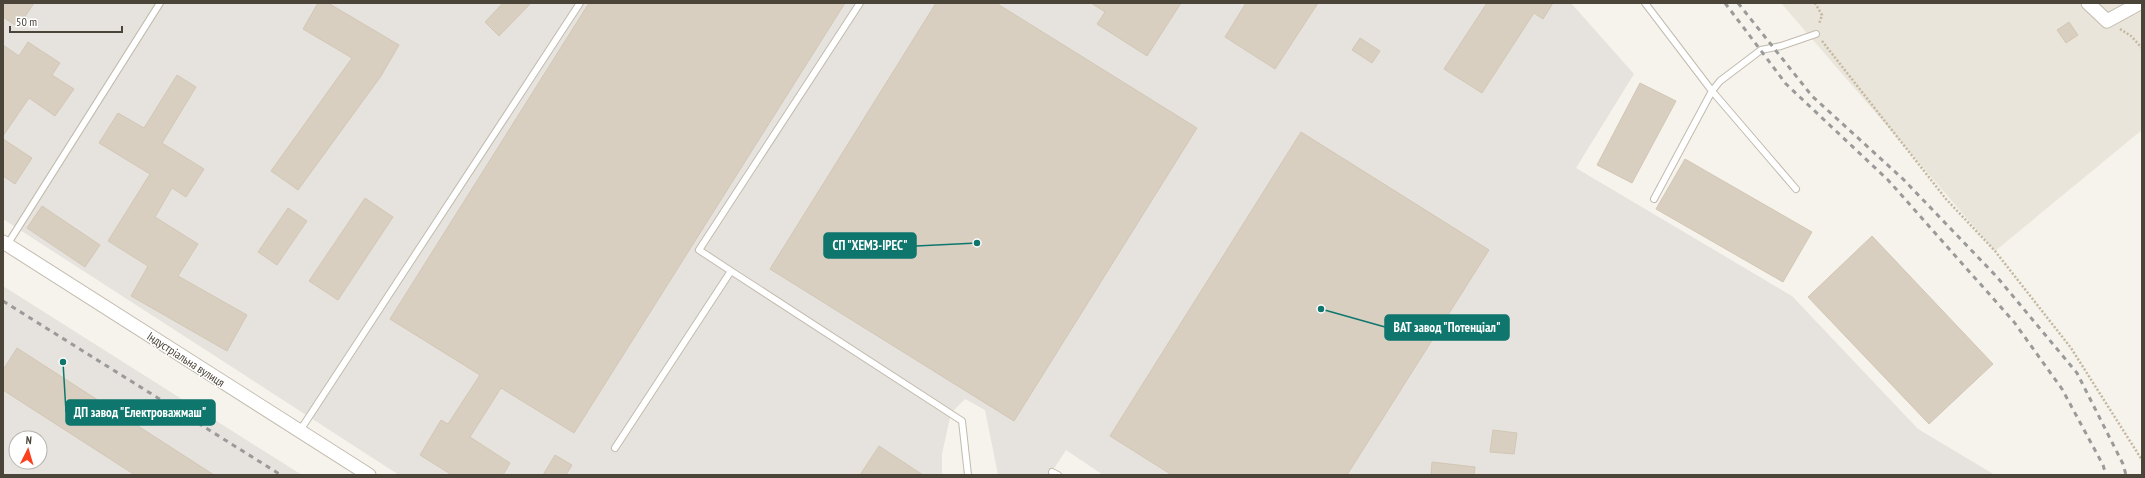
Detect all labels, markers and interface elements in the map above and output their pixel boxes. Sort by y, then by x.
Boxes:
scale bar [10,8,122,34]
text: 50 m [16,14,37,29]
callout: СП "ХЕМЗ-IPEC" [824,233,916,258]
text: СП "ХЕМЗ-IPEC" [832,237,908,254]
callout: ВАТ завод "Потенціал" [1385,315,1509,340]
text: ВАТ завод "Потенціал" [1394,319,1501,336]
street label: Індустріальна вулиця [144,328,228,390]
callout: ДП завод "Електроважмаш" [66,400,215,425]
text: ДП завод "Електроважмаш" [74,404,207,421]
north arrow [8,430,48,470]
text: N [25,433,32,447]

